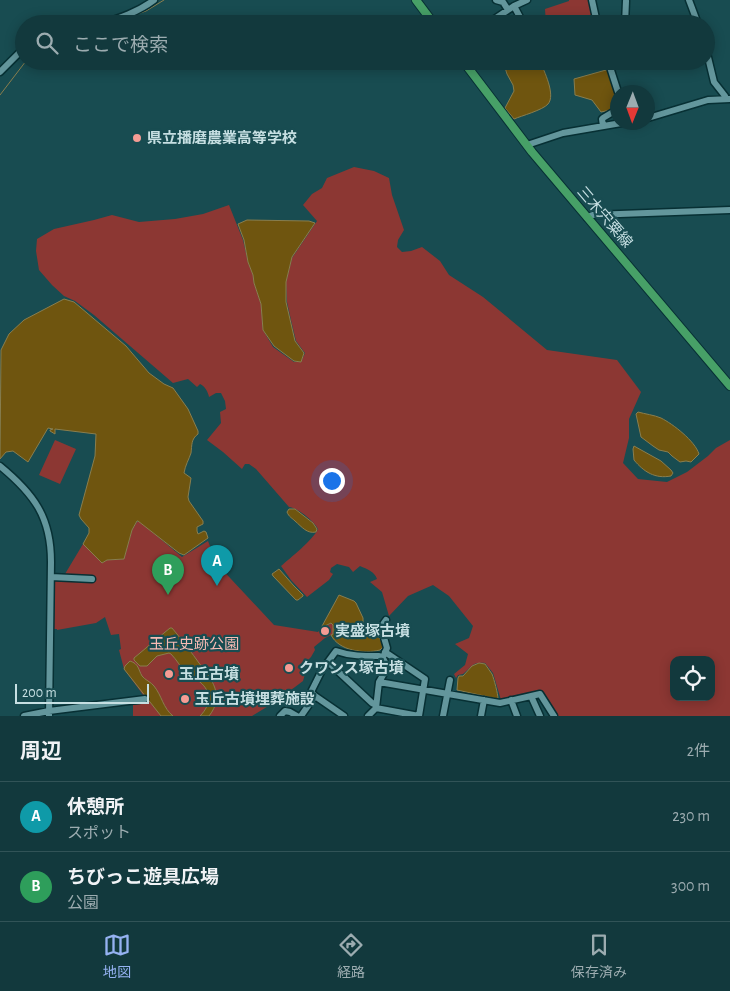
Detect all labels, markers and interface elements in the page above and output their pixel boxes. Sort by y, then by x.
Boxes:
search box [15,15,715,70]
icon: search [33,29,61,57]
text: ここで検索 [73,36,168,55]
north arrow [610,85,655,130]
place label: 県立播磨農業高等学校 [147,130,297,146]
marker: 県立播磨農業高等学校 [131,132,143,144]
street label: 三木宍粟線 [574,183,636,251]
your location [319,468,345,494]
pin: A [201,545,233,586]
pin: B [152,554,184,595]
place label: 実盛塚古墳 [335,622,410,639]
marker: 実盛塚古墳 [319,625,331,637]
park label: 玉丘史跡公園 [149,636,239,652]
map controls [670,656,715,701]
button: locate [670,656,715,701]
place label: クワンス塚古墳 [299,660,404,676]
marker: クワンス塚古墳 [283,662,295,674]
place label: 玉丘古墳 [179,666,239,682]
marker: 玉丘古墳 [163,668,175,680]
scale bar [15,681,149,704]
text: 200 m [22,686,57,700]
place label: 玉丘古墳埋葬施設 [195,690,315,707]
marker: 玉丘古墳埋葬施設 [179,693,191,705]
text: 周辺 [20,741,62,762]
text: 2件 [687,743,710,759]
text: 休憩所 [67,798,124,817]
text: A [31,808,41,824]
text: 230 m [672,808,710,824]
text: スポット [67,825,131,841]
text: ちびっこ遊具広場 [67,868,219,887]
text: B [31,878,41,894]
text: 300 m [671,878,710,894]
text: 公園 [67,895,99,911]
tab: 地図 [103,931,131,982]
tab: 経路 [337,931,365,982]
tab: 保存済み [571,931,627,982]

